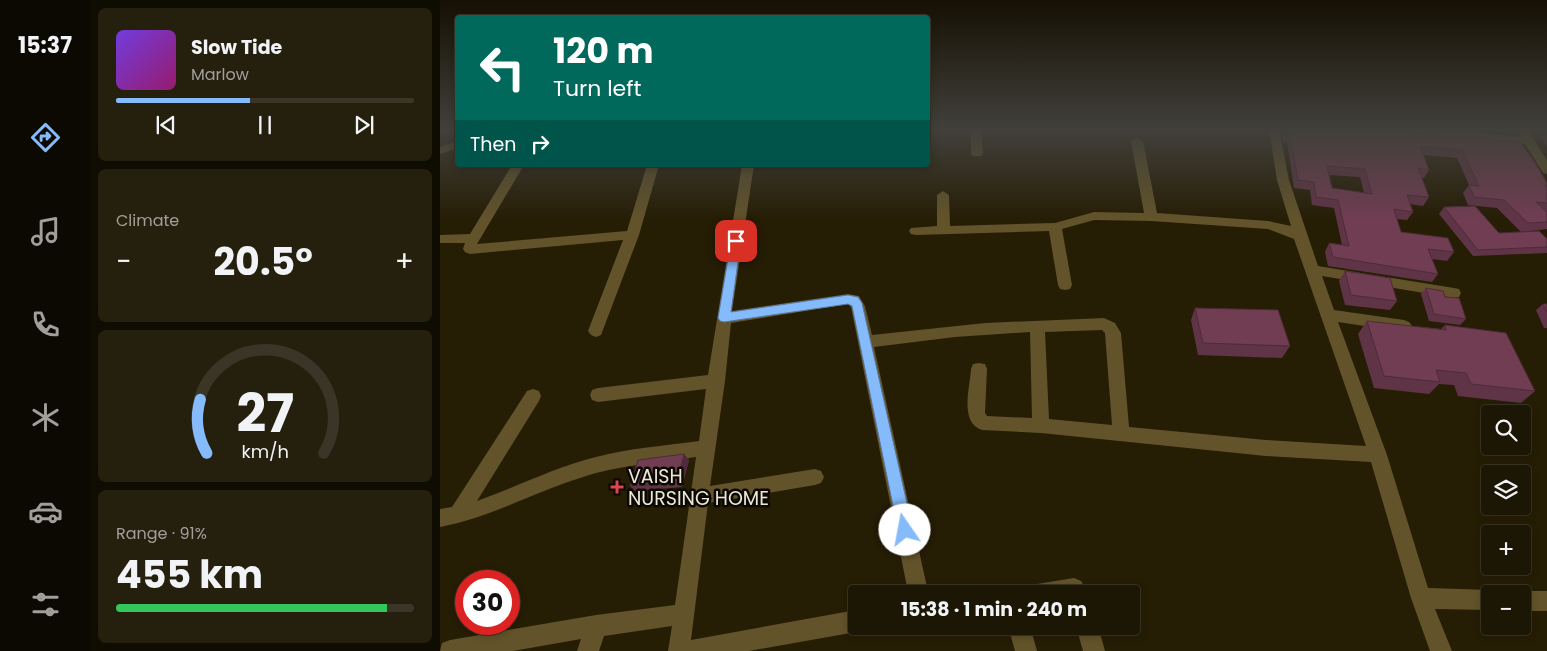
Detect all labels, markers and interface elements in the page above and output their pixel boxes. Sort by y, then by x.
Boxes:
text: 120 m [553,26,653,75]
text: 15:37 [18,30,72,61]
text: Slow Tide [191,34,282,61]
icon: left [470,35,535,100]
text: Marlow [191,63,249,86]
text: Turn left [553,73,641,104]
icon: previous [152,111,180,139]
icon: pause [251,111,279,139]
icon: next [350,111,378,139]
icon: directions [28,120,63,155]
icon: right [526,130,554,158]
text: Then [470,131,516,158]
text: Climate [116,209,179,232]
icon: music [28,214,63,249]
pin [715,220,757,262]
icon: arrive [722,227,750,255]
text: 20.5° [213,235,313,288]
text: − [116,242,131,281]
text: + [395,242,414,281]
icon: phone [28,307,63,342]
text: 27 [236,377,294,450]
icon: climate [28,400,63,435]
map controls [1481,405,1531,635]
button: search [1481,405,1531,455]
text: km/h [241,439,289,464]
place label: VAISH NURSING HOME [628,463,769,512]
button: layers [1481,465,1531,515]
marker: VAISH NURSING HOME [610,480,624,494]
icon: car [28,494,63,529]
position arrow [878,503,930,555]
text: Range · 91% [116,522,207,545]
button: + [1481,525,1531,575]
text: 455 km [116,548,263,601]
speed limit sign: 30 [455,570,520,635]
button: − [1481,585,1531,635]
icon: filters [28,587,63,622]
text: 15:38 · 1 min · 240 m [901,596,1087,623]

